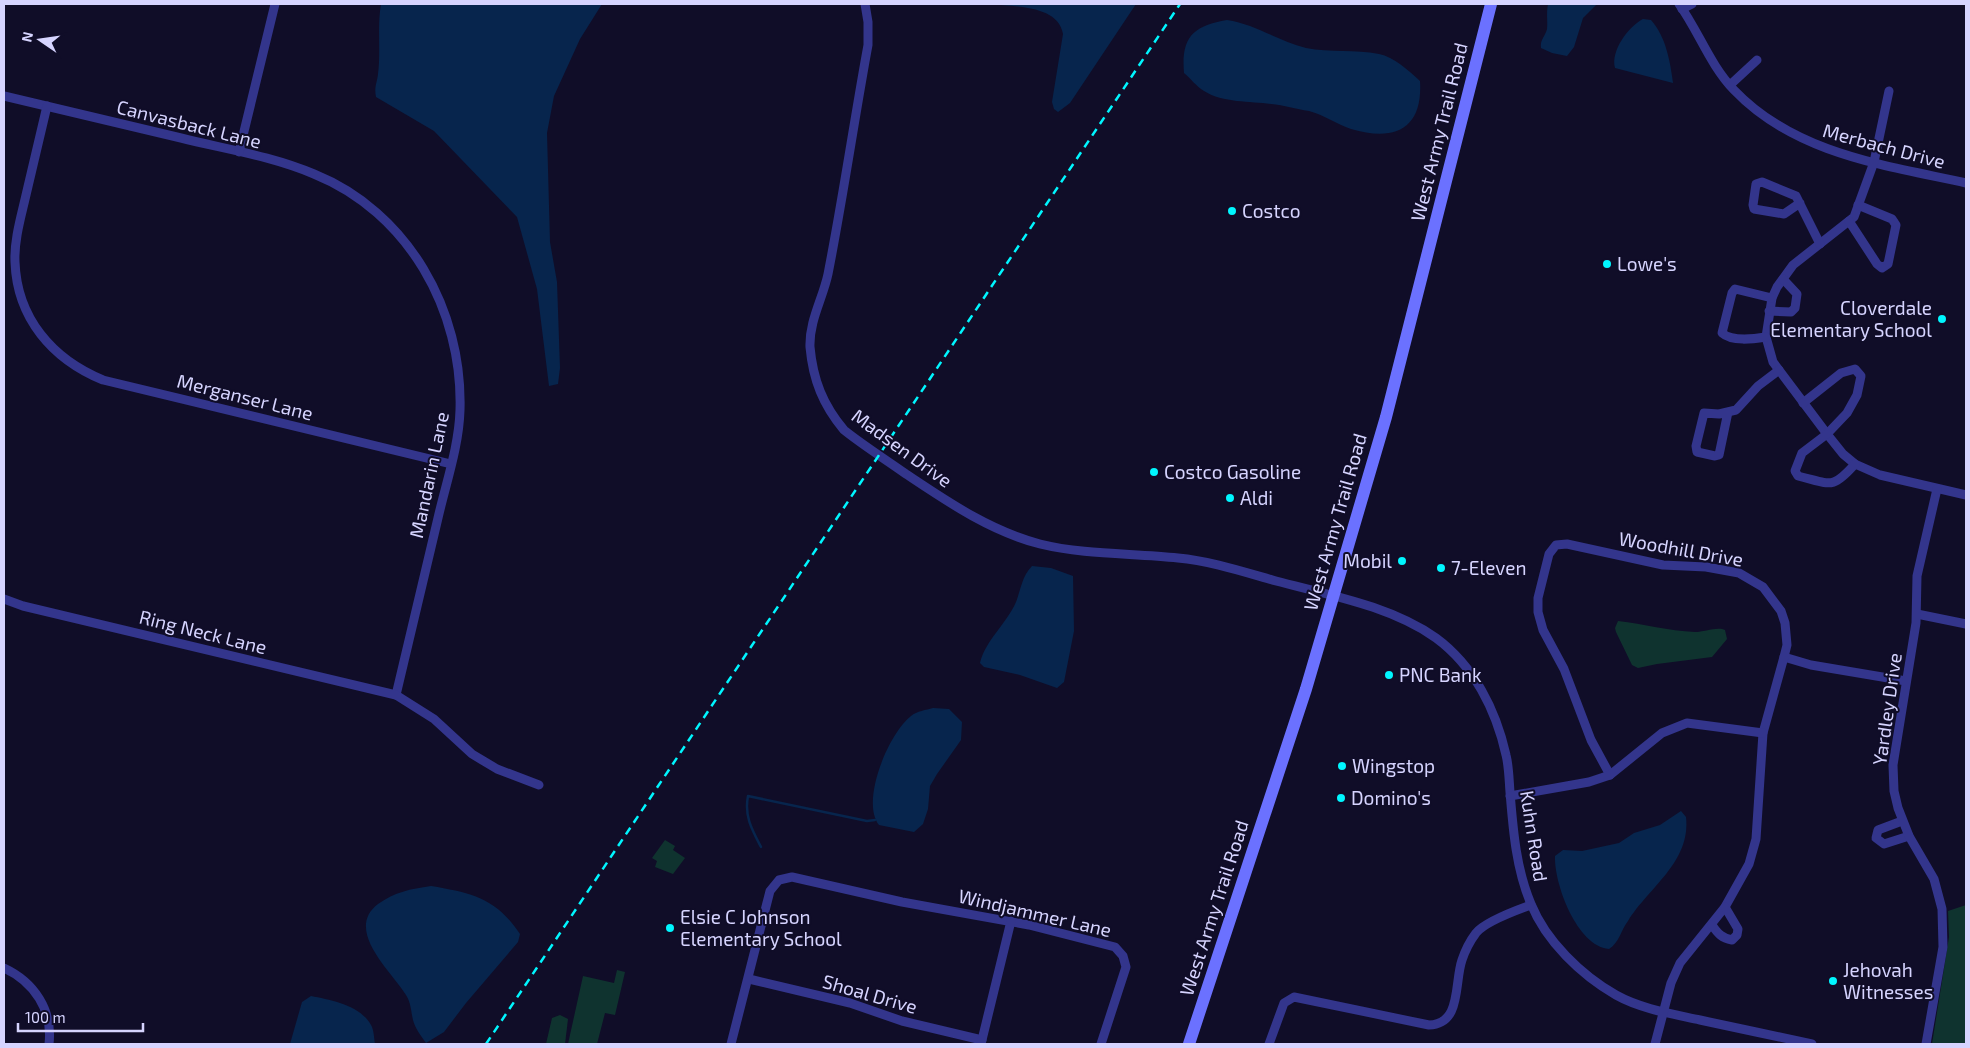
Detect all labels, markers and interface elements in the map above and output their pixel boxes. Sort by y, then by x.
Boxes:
north arrow [15,15,65,65]
text: N [17,30,36,44]
street label: West Army Trail Road [1405,40,1472,224]
street label: Canvasback Lane [114,94,264,153]
street label: Merbach Drive [1821,118,1948,173]
place label: Costco [1242,199,1300,222]
marker: Costco [1226,205,1238,217]
place label: Lowe's [1617,252,1677,275]
marker: Lowe's [1601,258,1613,270]
place label: Cloverdale Elementary School [1770,296,1932,341]
marker: Cloverdale Elementary School [1936,313,1948,325]
street label: Merganser Lane [175,369,315,425]
street label: Madsen Drive [848,404,957,492]
street label: Mandarin Lane [404,410,453,540]
street label: West Army Trail Road [1298,431,1371,613]
place label: Costco Gasoline [1164,460,1301,483]
marker: Costco Gasoline [1148,466,1160,478]
place label: Aldi [1240,486,1273,509]
marker: Aldi [1224,492,1236,504]
street label: Woodhill Drive [1617,526,1745,571]
place label: Mobil [1343,549,1392,572]
marker: Mobil [1396,555,1408,567]
place label: 7-Eleven [1451,556,1527,579]
marker: 7-Eleven [1435,562,1447,574]
street label: Ring Neck Lane [137,605,269,658]
street label: Yardley Drive [1867,651,1906,767]
place label: PNC Bank [1399,663,1482,686]
marker: PNC Bank [1383,669,1395,681]
place label: Wingstop [1352,754,1435,777]
marker: Wingstop [1336,760,1348,772]
place label: Domino's [1351,786,1431,809]
street label: Kuhn Road [1516,789,1553,883]
marker: Domino's [1335,792,1347,804]
street label: West Army Trail Road [1174,817,1253,999]
street label: Windjammer Lane [956,884,1114,941]
place label: Elsie C Johnson Elementary School [680,905,842,950]
marker: Elsie C Johnson Elementary School [664,922,676,934]
place label: Jehovah Witnesses [1843,958,1933,1003]
street label: Shoal Drive [820,969,920,1018]
marker: Jehovah Witnesses [1827,975,1839,987]
scale bar [18,1000,142,1032]
text: 100 m [25,1008,66,1026]

